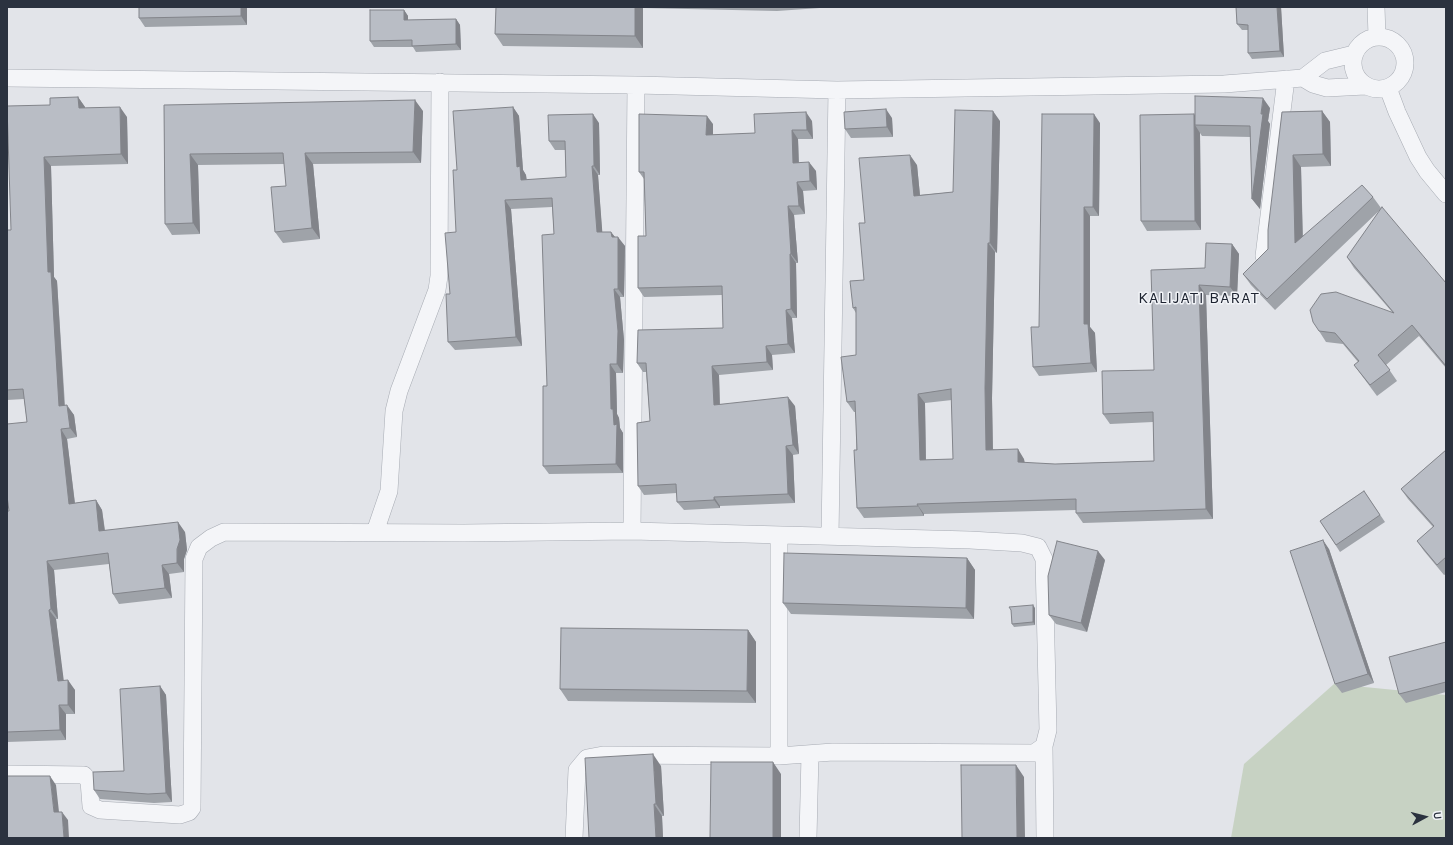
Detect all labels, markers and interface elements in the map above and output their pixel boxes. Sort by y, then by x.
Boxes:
district label: KALIJATI BARAT [1138,288,1260,308]
north arrow [1405,797,1445,837]
text: U [1430,811,1444,820]

